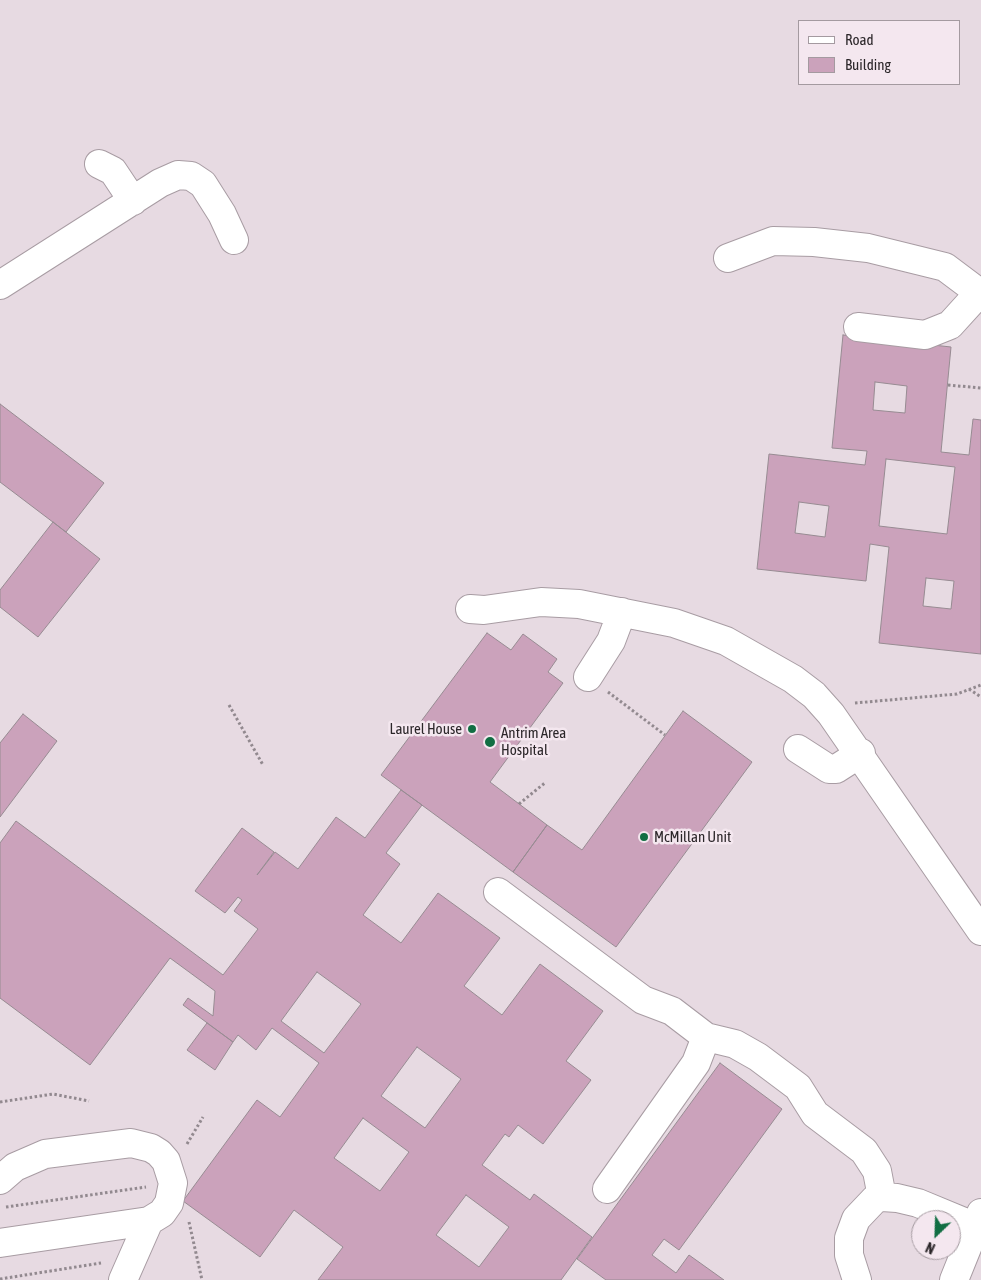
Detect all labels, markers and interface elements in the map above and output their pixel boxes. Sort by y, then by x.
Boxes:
legend [798,20,961,85]
text: Road [845,31,874,48]
text: Building [845,56,891,73]
place label: Laurel House [390,720,462,738]
marker: Laurel House [466,723,478,735]
place label: Antrim Area Hospital [501,724,566,759]
marker: Antrim Area Hospital [483,735,497,749]
place label: McMillan Unit [654,828,731,846]
marker: McMillan Unit [638,831,650,843]
north arrow [911,1210,961,1260]
text: N [923,1239,937,1257]

